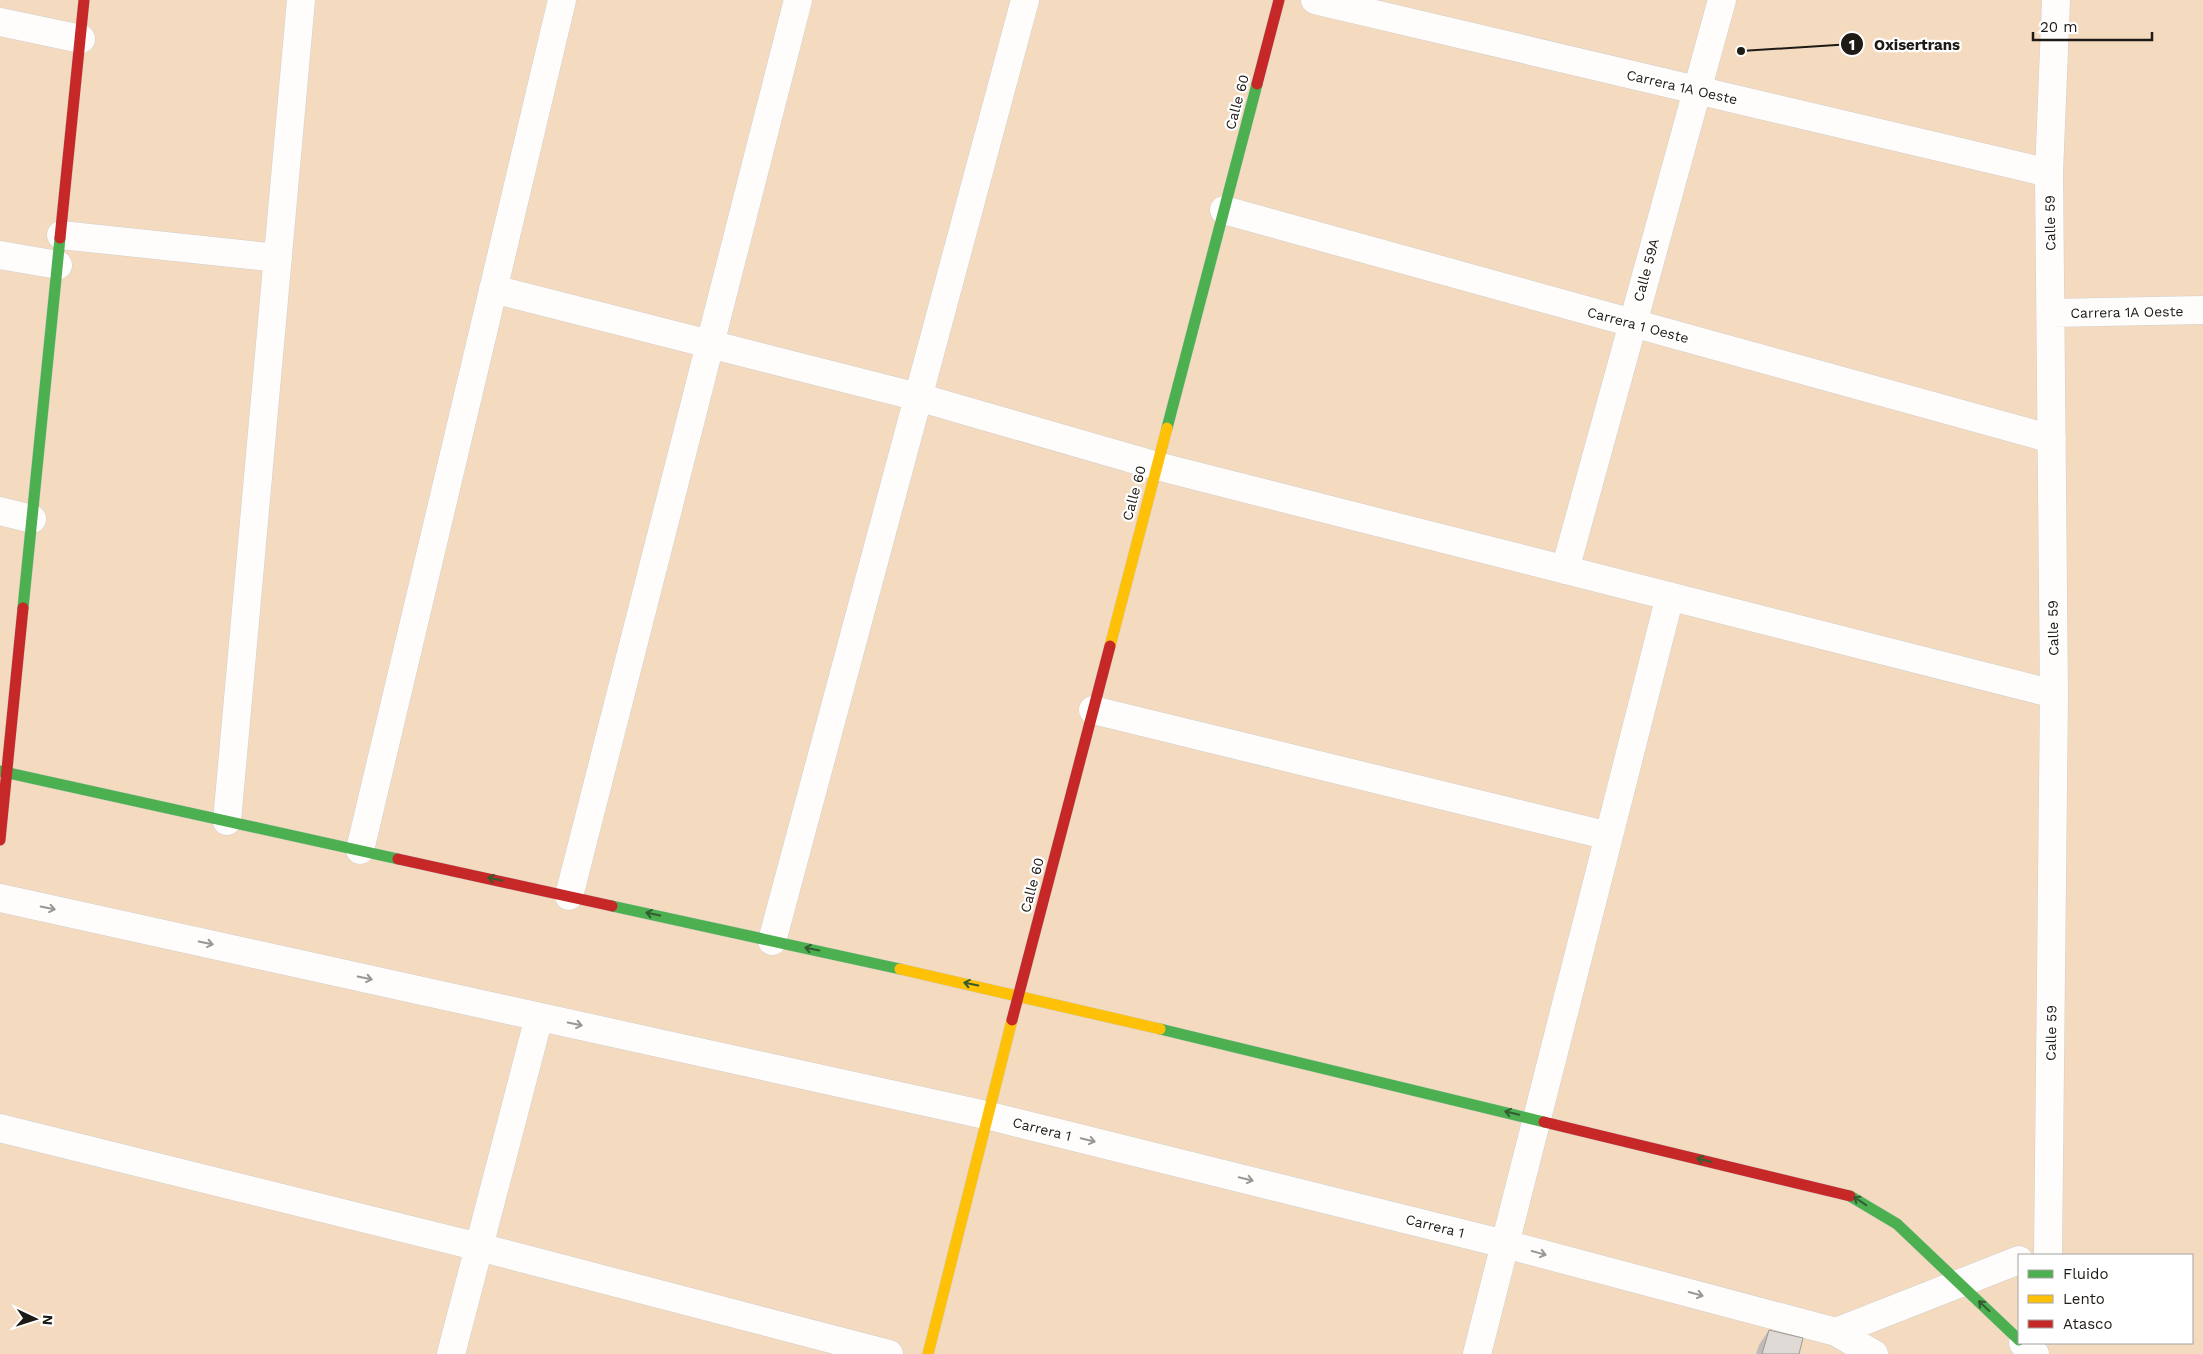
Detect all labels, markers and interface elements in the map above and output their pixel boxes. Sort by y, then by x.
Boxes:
scale bar [2033,10,2152,42]
text: 20 m [2040,18,2078,36]
callout: Oxisertrans [1839,29,1970,59]
text: 1 [1849,36,1855,54]
text: Oxisertrans [1874,36,1960,54]
street label: Carrera 1A Oeste [1625,66,1739,108]
street label: Calle 60 [1222,73,1252,131]
street label: Calle 59 [2042,195,2058,251]
street label: Calle 59A [1630,237,1662,303]
street label: Carrera 1A Oeste [2070,303,2184,321]
street label: Carrera 1 Oeste [1585,304,1691,346]
street label: Calle 60 [1119,464,1149,522]
street label: Calle 59 [2045,600,2061,656]
street label: Calle 60 [1017,856,1047,914]
one-way arrow [487,874,503,884]
one-way arrow [39,904,55,914]
one-way arrow [646,909,662,919]
one-way arrow [198,939,214,948]
one-way arrow [805,944,821,953]
one-way arrow [357,974,373,983]
one-way arrow [963,979,979,988]
street label: Calle 59 [2043,1005,2059,1061]
one-way arrow [567,1020,583,1030]
one-way arrow [1504,1108,1520,1117]
street label: Carrera 1 [1011,1114,1073,1144]
one-way arrow [1079,1136,1095,1145]
one-way arrow [1696,1155,1712,1164]
one-way arrow [1237,1175,1253,1185]
one-way arrow [1854,1196,1868,1206]
street label: Carrera 1 [1404,1211,1466,1241]
one-way arrow [1531,1248,1547,1258]
legend [2018,1254,2193,1344]
text: Fluido [2063,1265,2108,1283]
one-way arrow [1688,1290,1704,1300]
text: Lento [2063,1290,2105,1308]
north arrow [10,1294,60,1344]
one-way arrow [1977,1300,1990,1312]
text: N [40,1314,56,1326]
text: Atasco [2063,1315,2112,1333]

